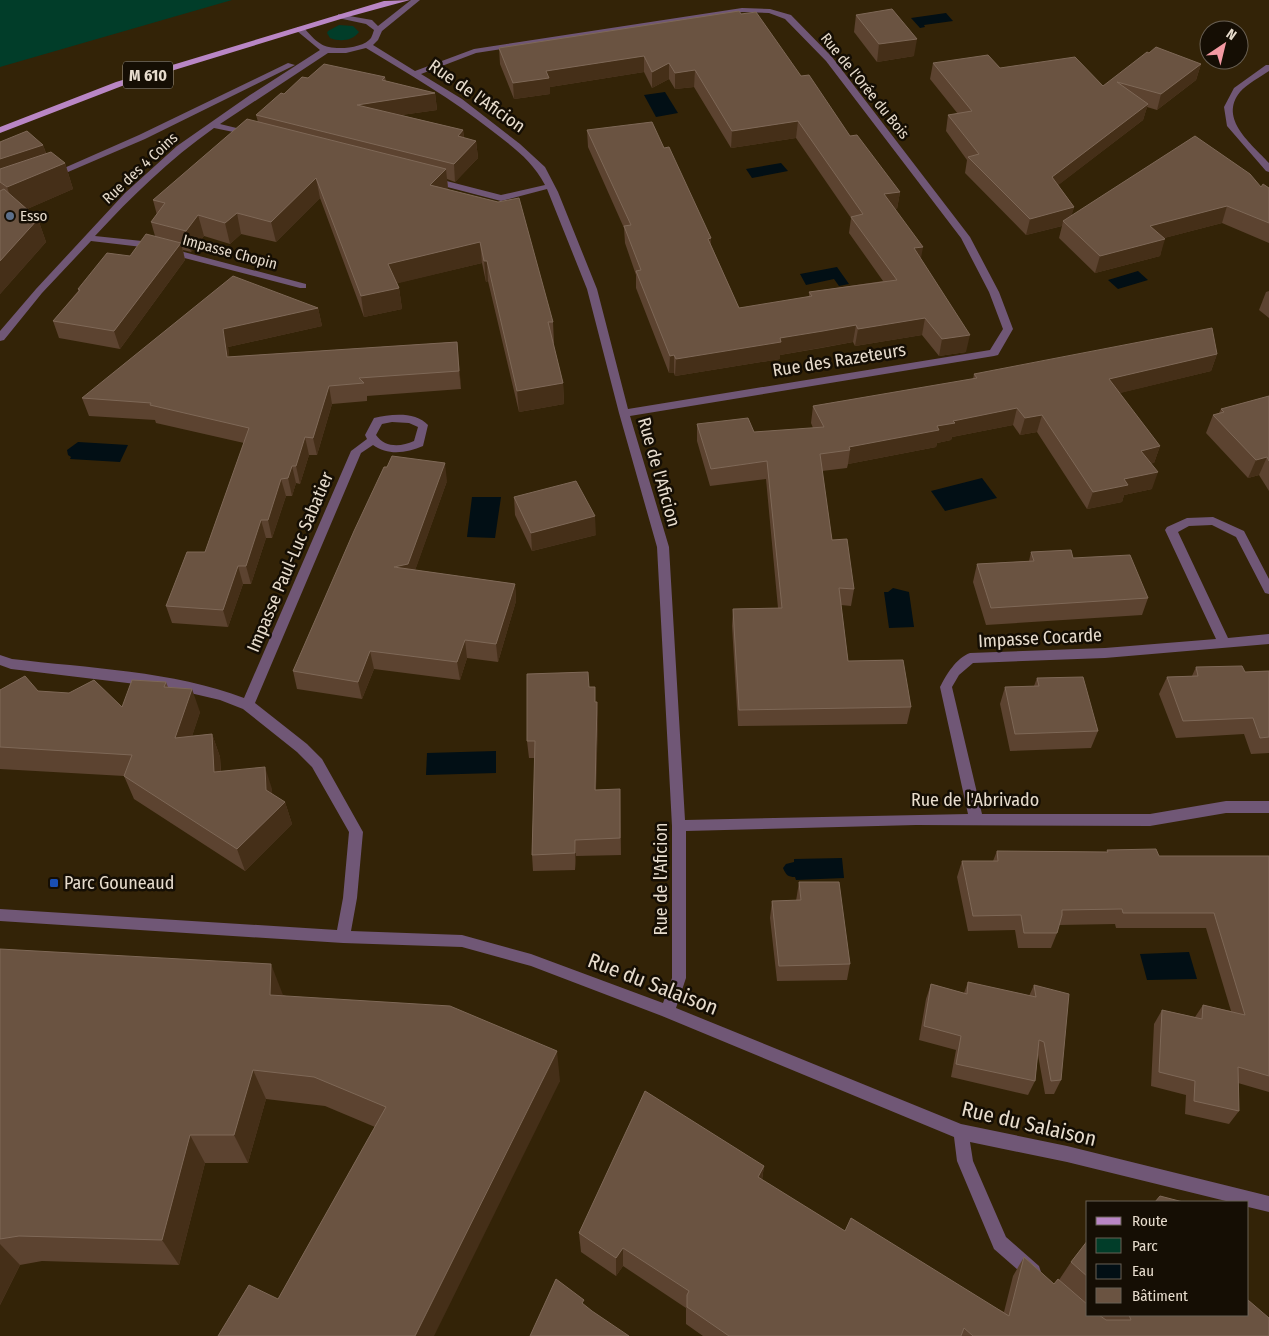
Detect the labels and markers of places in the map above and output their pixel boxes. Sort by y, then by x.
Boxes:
place label: Esso [20,207,48,225]
marker: Esso [4,210,16,222]
place label: Parc Gouneaud [64,872,174,894]
marker: Parc Gouneaud [48,877,60,889]

